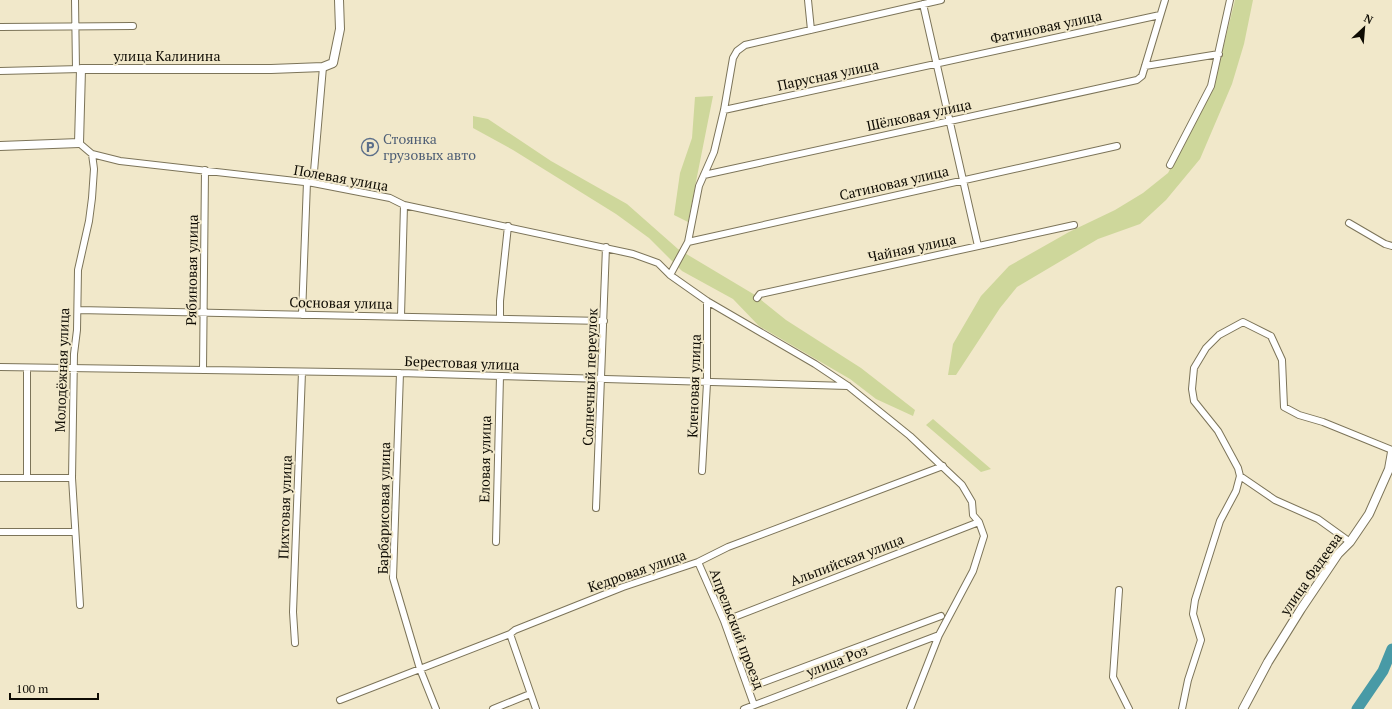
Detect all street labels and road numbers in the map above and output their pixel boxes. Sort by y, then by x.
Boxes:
street label: Фатиновая улица [988,5,1104,48]
street label: улица Калинина [112,46,221,65]
street label: Парусная улица [775,54,880,95]
street label: Шёлковая улица [865,94,973,135]
street label: Полевая улица [292,160,390,195]
street label: Сатиновая улица [837,161,950,204]
street label: Рябиновая улица [181,214,202,326]
street label: Чайная улица [866,229,958,266]
street label: Сосновая улица [289,292,393,313]
street label: Молодёжная улица [50,307,73,433]
street label: Солнечный переулок [578,307,601,446]
street label: Кленовая улица [682,334,705,438]
street label: Берестовая улица [404,351,520,374]
street label: Еловая улица [474,415,495,503]
street label: Барбарисовая улица [373,442,394,574]
street label: Пихтовая улица [273,455,296,559]
street label: Альпийская улица [787,529,907,590]
street label: улица Фадеева [1275,529,1346,620]
street label: Кедровая улица [585,545,689,596]
street label: Апрельский проезд [706,566,769,692]
street label: улица Роз [802,640,870,681]

